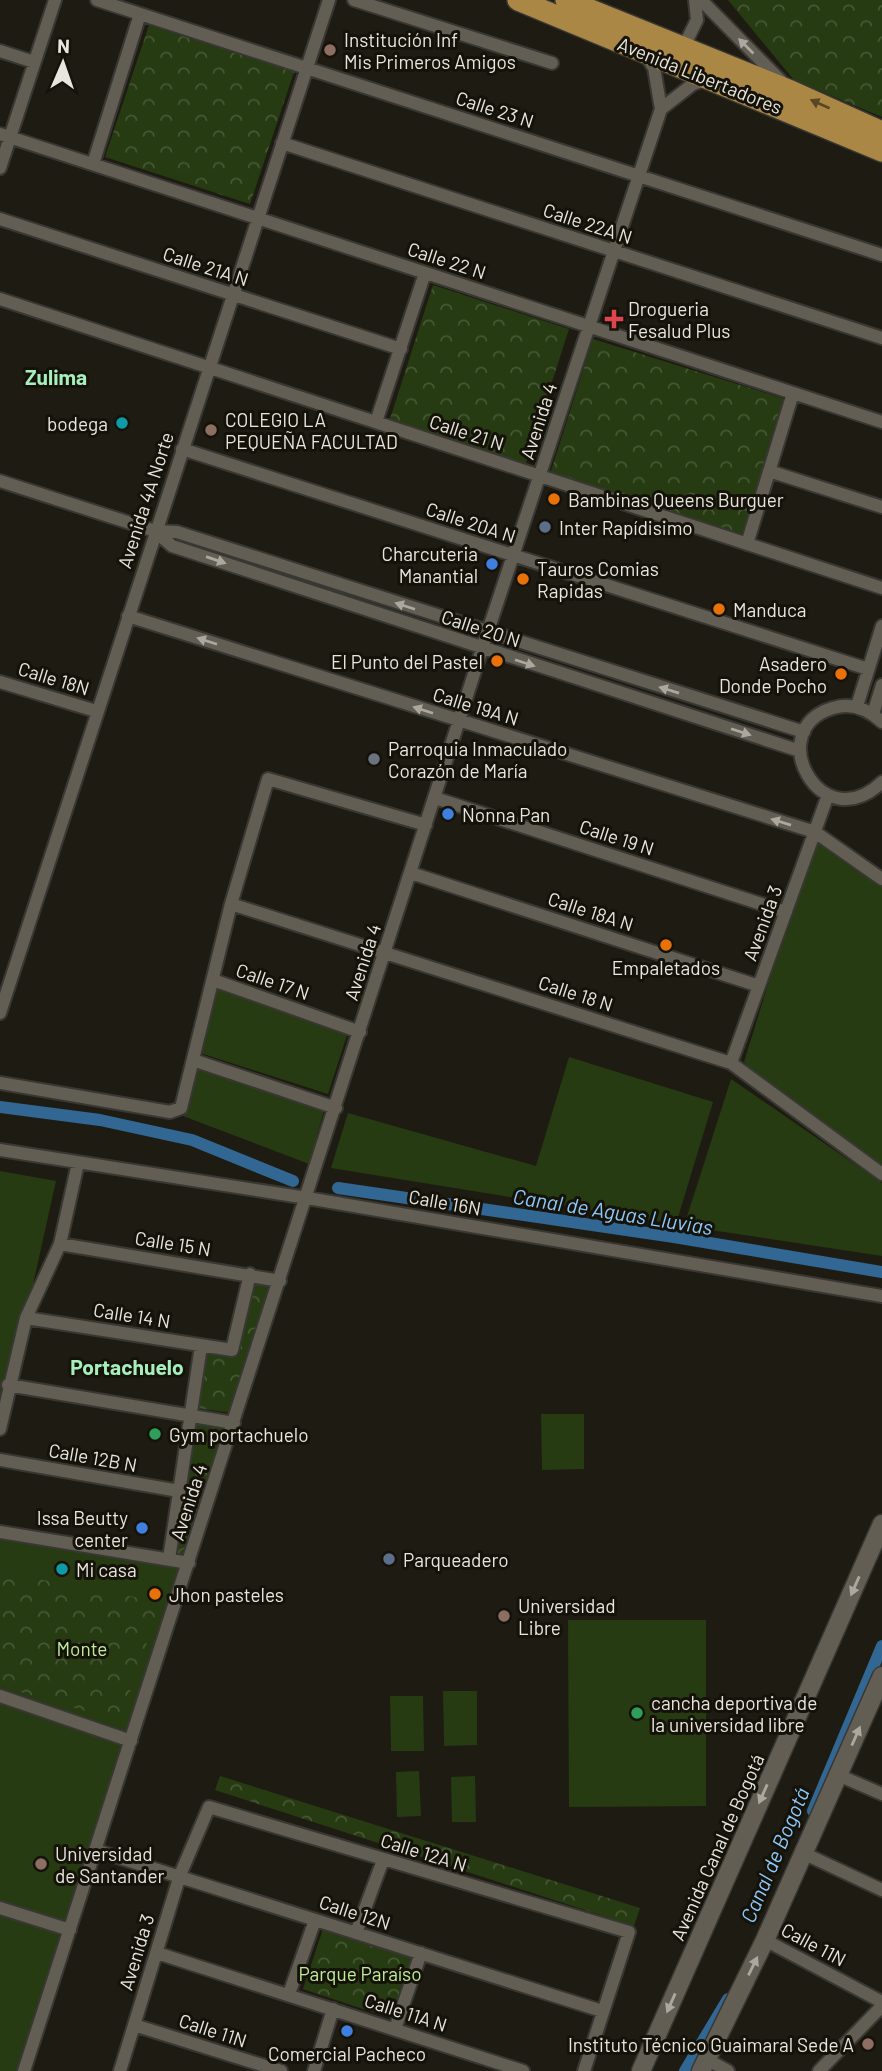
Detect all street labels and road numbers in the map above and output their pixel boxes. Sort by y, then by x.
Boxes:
street label: Avenida Libertadores [614,32,786,118]
street label: Calle 23 N [453,86,537,132]
street label: Calle 22A N [541,198,635,248]
street label: Calle 22 N [405,237,489,283]
street label: Calle 21A N [160,241,252,291]
street label: Avenida 4 [515,380,561,462]
street label: Calle 21 N [427,409,507,455]
street label: Avenida 4A Norte [112,429,178,571]
street label: Calle 20A N [423,497,519,547]
street label: Calle 20 N [439,604,523,652]
street label: Calle 18N [16,656,92,700]
street label: Calle 19A N [430,682,522,730]
street label: Calle 19 N [577,814,657,860]
street label: Avenida 3 [738,882,786,964]
street label: Calle 18A N [545,886,637,936]
street label: Avenida 4 [339,921,385,1003]
street label: Calle 17 N [233,958,313,1004]
street label: Calle 18 N [536,970,616,1016]
street label: Calle 16N [407,1184,483,1220]
street label: Calle 15 N [133,1226,213,1260]
street label: Calle 14 N [92,1298,172,1332]
street label: Calle 12B N [47,1438,139,1476]
street label: Avenida 4 [165,1461,211,1543]
street label: Avenida Canal de Bogotá [665,1750,769,1944]
street label: Calle 12A N [378,1828,470,1876]
street label: Calle 12N [317,1890,393,1934]
street label: Avenida 3 [114,1911,158,1993]
street label: Calle 11N [778,1917,850,1971]
street label: Calle 11A N [362,1988,450,2036]
street label: Calle 11N [176,2008,250,2052]

